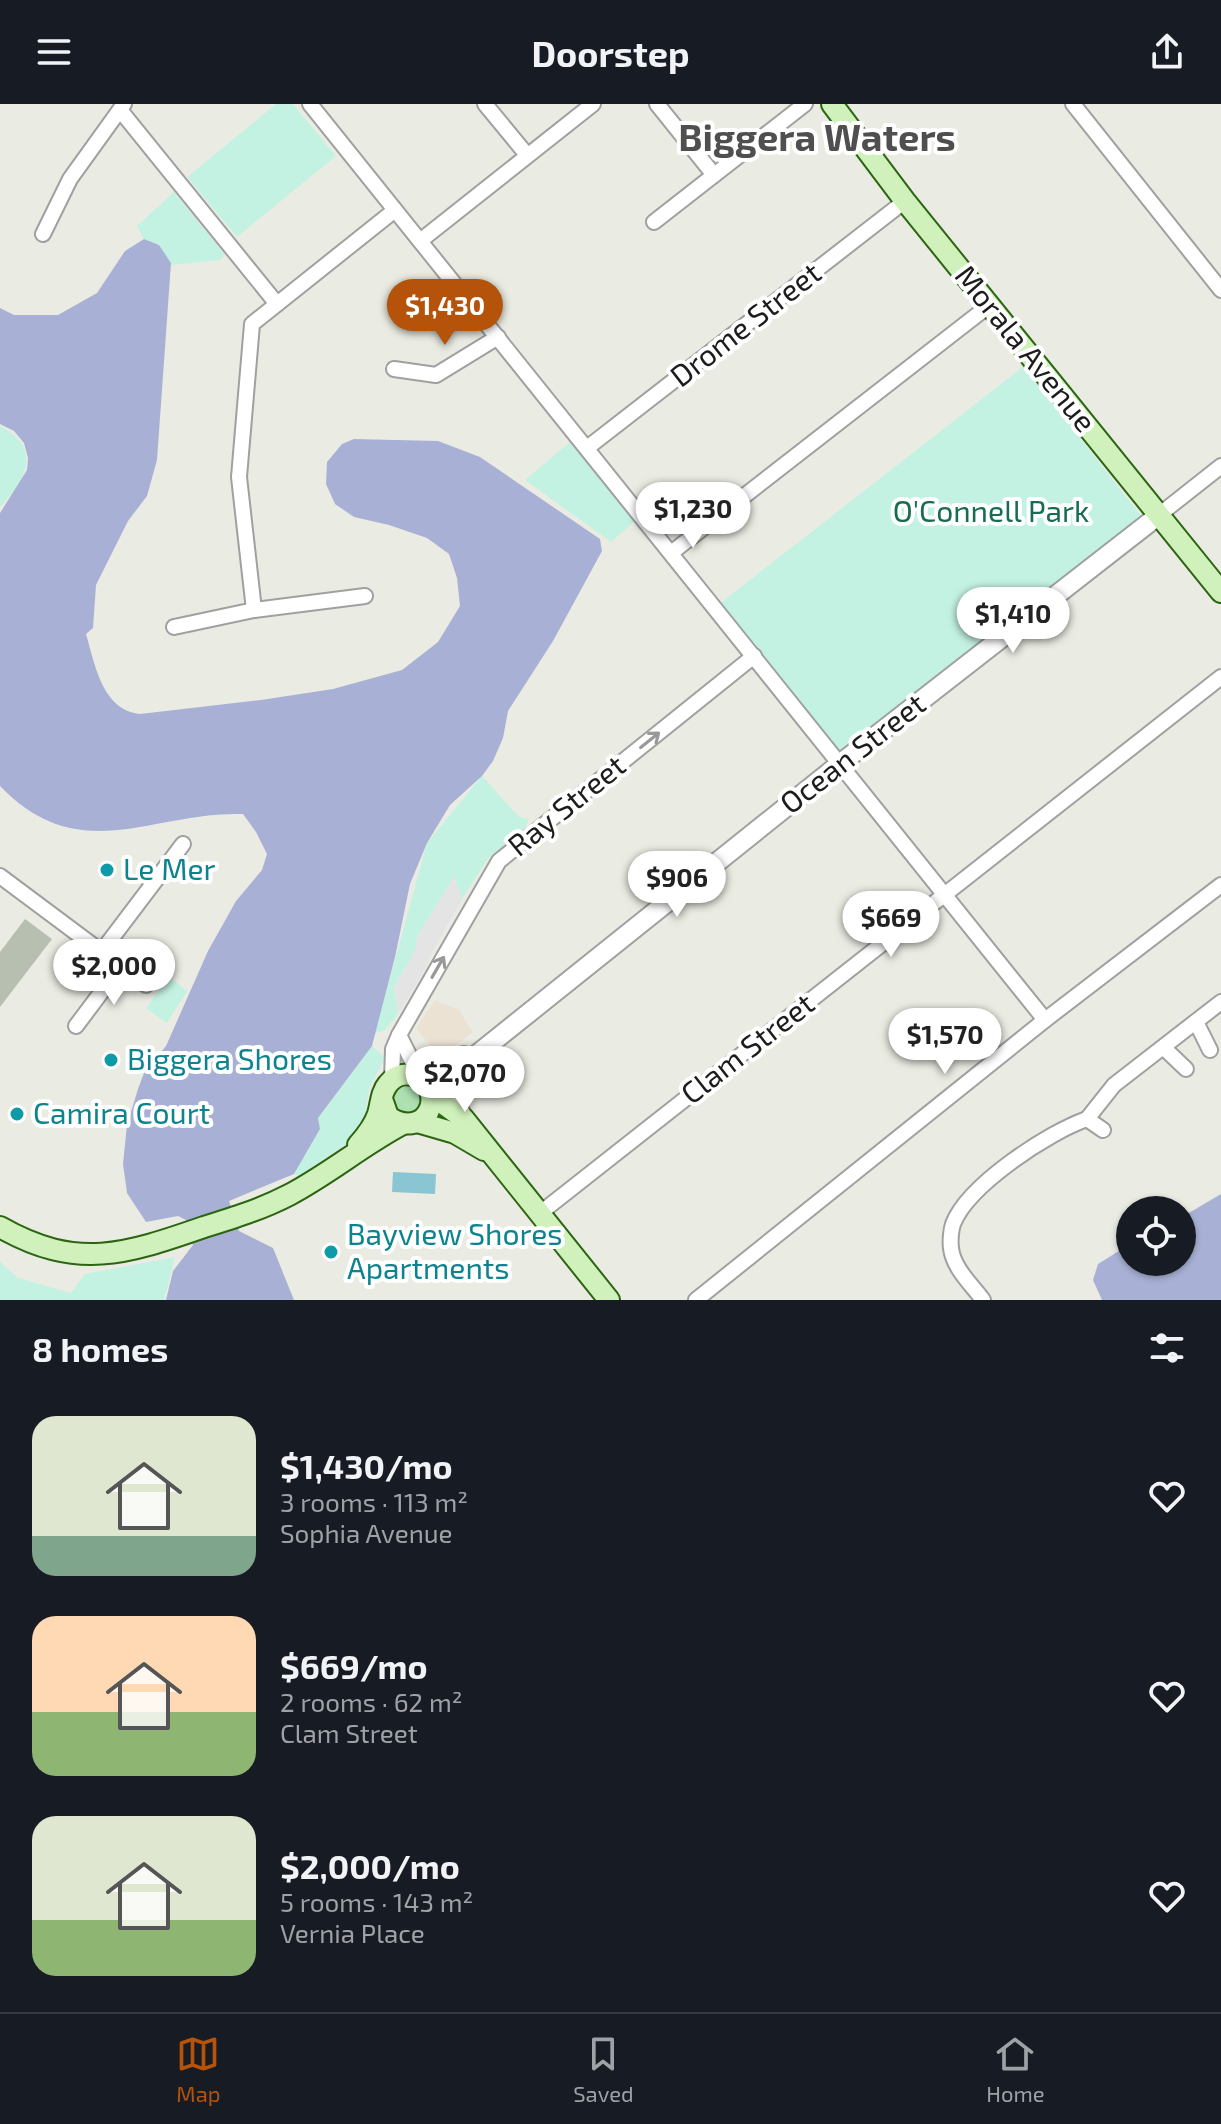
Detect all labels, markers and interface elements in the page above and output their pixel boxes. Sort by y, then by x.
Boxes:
icon: menu [32,30,76,74]
icon: share [1145,30,1189,74]
text: Doorstep [531,31,690,74]
district label: Biggera Waters [678,113,956,159]
street label: Drome Street [662,254,827,393]
street label: Morala Avenue [948,257,1105,438]
pin: $1,430 [380,279,510,347]
text: $1,430 [405,289,485,320]
pin: $1,230 [628,482,758,550]
text: $1,230 [654,492,732,523]
park label: O'Connell Park [893,492,1089,528]
pin: $1,410 [948,587,1078,655]
text: $1,410 [975,597,1051,628]
street label: Ocean Street [772,685,932,820]
one-way arrow [639,731,660,749]
street label: Ray Street [500,746,632,863]
place label: Le Mer [123,850,216,886]
pin: $906 [630,851,724,919]
marker: Le Mer [98,861,116,879]
text: $906 [646,861,708,892]
pin: $669 [844,891,938,959]
text: $669 [860,901,922,932]
pin: $2,000 [49,939,179,1007]
text: $2,000 [71,949,157,980]
one-way arrow [431,956,446,980]
street label: Clam Street [673,984,820,1111]
pin: $1,570 [880,1008,1010,1076]
text: $1,570 [906,1018,984,1049]
place label: Biggera Shores [127,1040,332,1076]
pin: $2,070 [400,1046,530,1114]
marker: Biggera Shores [102,1051,120,1069]
text: $2,070 [423,1056,507,1087]
place label: Camira Court [33,1094,210,1130]
marker: Camira Court [8,1105,26,1123]
map controls [1116,1196,1196,1276]
button: locate [1116,1196,1196,1276]
place label: Bayview Shores Apartments [347,1215,563,1285]
marker: Bayview Shores Apartments [322,1243,340,1261]
icon: filters [1145,1326,1189,1370]
text: 8 homes [32,1328,168,1369]
text: $1,430/mo [280,1445,453,1486]
icon: home [96,1448,192,1544]
icon: heart [1145,1474,1189,1518]
text: 3 rooms · 113 m² [280,1486,468,1517]
text: Sophia Avenue [280,1517,453,1548]
text: $669/mo [280,1645,428,1686]
icon: home [96,1648,192,1744]
icon: heart [1145,1674,1189,1718]
text: 2 rooms · 62 m² [280,1686,463,1717]
text: Clam Street [280,1717,418,1748]
text: $2,000/mo [280,1845,460,1886]
icon: home [96,1848,192,1944]
icon: heart [1145,1874,1189,1918]
text: 5 rooms · 143 m² [280,1886,473,1917]
text: Vernia Place [280,1917,425,1948]
tab: Map [176,2032,221,2106]
tab: Saved [573,2032,634,2106]
tab: Home [986,2032,1045,2106]

